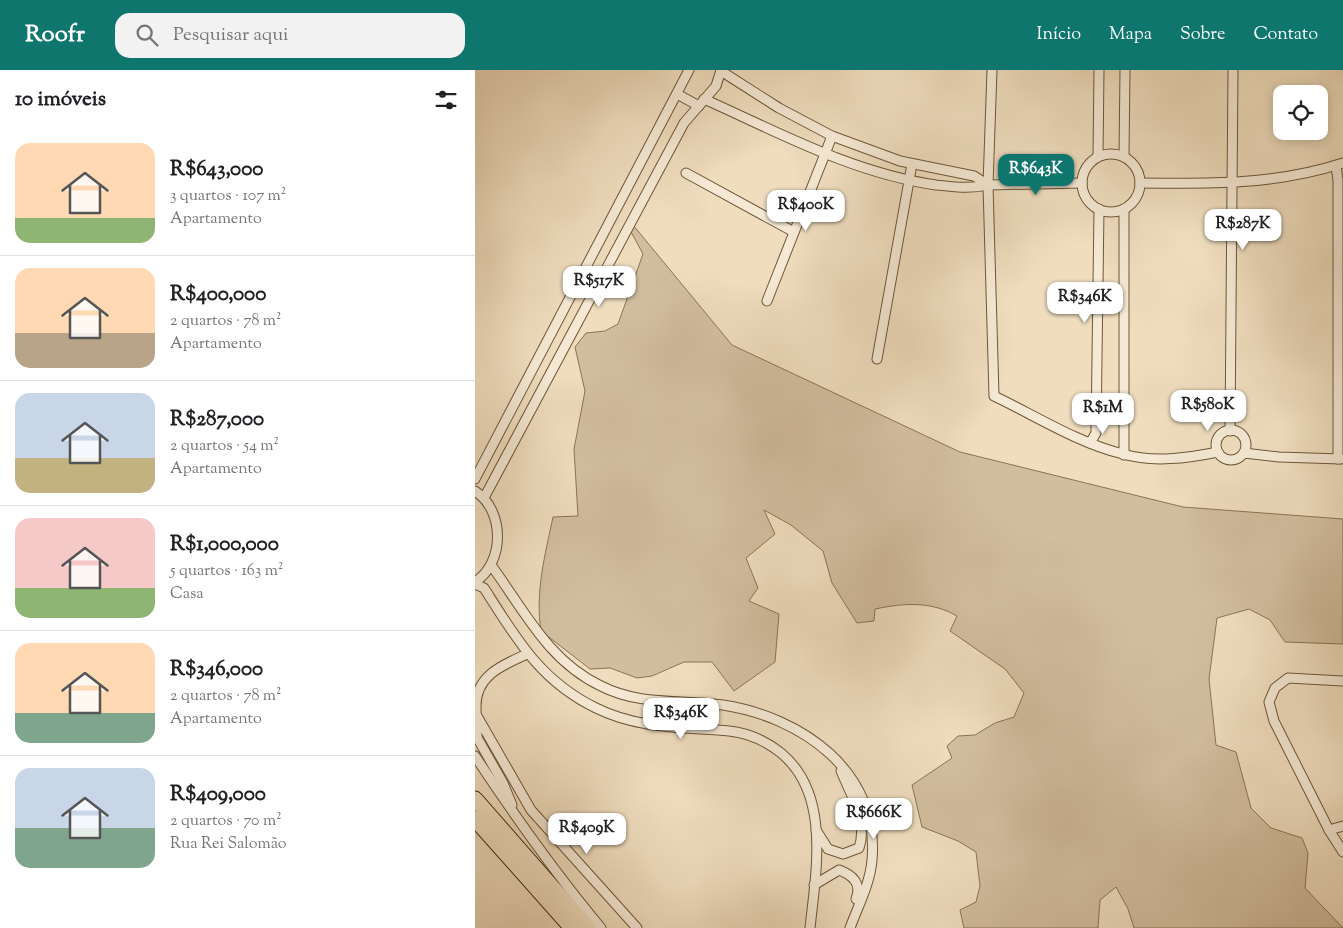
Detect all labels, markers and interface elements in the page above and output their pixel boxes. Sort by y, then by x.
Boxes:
search box [115,13,465,58]
text: Roofr [25,18,85,52]
icon: search [133,21,161,49]
text: Pesquisar aqui [173,22,288,49]
text: Início [1036,22,1081,48]
text: Mapa [1109,22,1152,48]
text: Sobre [1180,22,1225,48]
text: Contato [1253,22,1318,48]
text: 10 imóveis [15,85,106,115]
map controls [1273,85,1328,140]
button: locate [1273,85,1328,140]
icon: filters [432,86,460,114]
pin: R$643K [995,154,1077,196]
text: R$643,000 [170,155,263,185]
text: R$643K [1009,158,1063,181]
icon: home [55,163,115,223]
text: 3 quartos · 107 m² [170,185,286,208]
pin: R$400K [765,190,847,232]
text: R$400K [778,194,834,217]
text: Apartamento [170,208,262,231]
pin: R$287K [1202,208,1284,251]
text: R$287K [1215,213,1271,236]
pin: R$517K [558,266,640,308]
text: R$517K [574,270,624,293]
text: R$400,000 [170,280,266,310]
pin: R$346K [1044,282,1126,324]
text: R$346K [1058,286,1112,309]
icon: home [55,288,115,348]
text: 2 quartos · 78 m² [170,310,281,333]
text: Apartamento [170,333,262,356]
pin: R$580K [1167,390,1249,432]
pin: R$1M [1073,392,1133,435]
text: R$580K [1181,394,1235,417]
text: R$1M [1083,397,1123,420]
text: R$287,000 [170,405,264,435]
icon: home [55,413,115,473]
text: 2 quartos · 54 m² [170,435,279,458]
text: Apartamento [170,458,262,481]
text: R$1,000,000 [170,530,279,560]
icon: home [55,538,115,598]
text: 5 quartos · 163 m² [170,560,283,583]
text: Casa [170,583,204,606]
text: R$346,000 [170,655,263,685]
icon: home [55,663,115,723]
text: 2 quartos · 78 m² [170,685,281,708]
pin: R$346K [640,698,722,740]
text: R$346K [654,702,708,725]
text: Apartamento [170,708,262,731]
text: R$409,000 [170,780,266,810]
icon: home [55,788,115,848]
pin: R$666K [833,798,915,840]
text: R$666K [846,802,902,825]
text: 2 quartos · 70 m² [170,810,282,833]
pin: R$409K [546,812,628,855]
text: R$409K [559,817,615,840]
text: Rua Rei Salomão [170,833,287,856]

